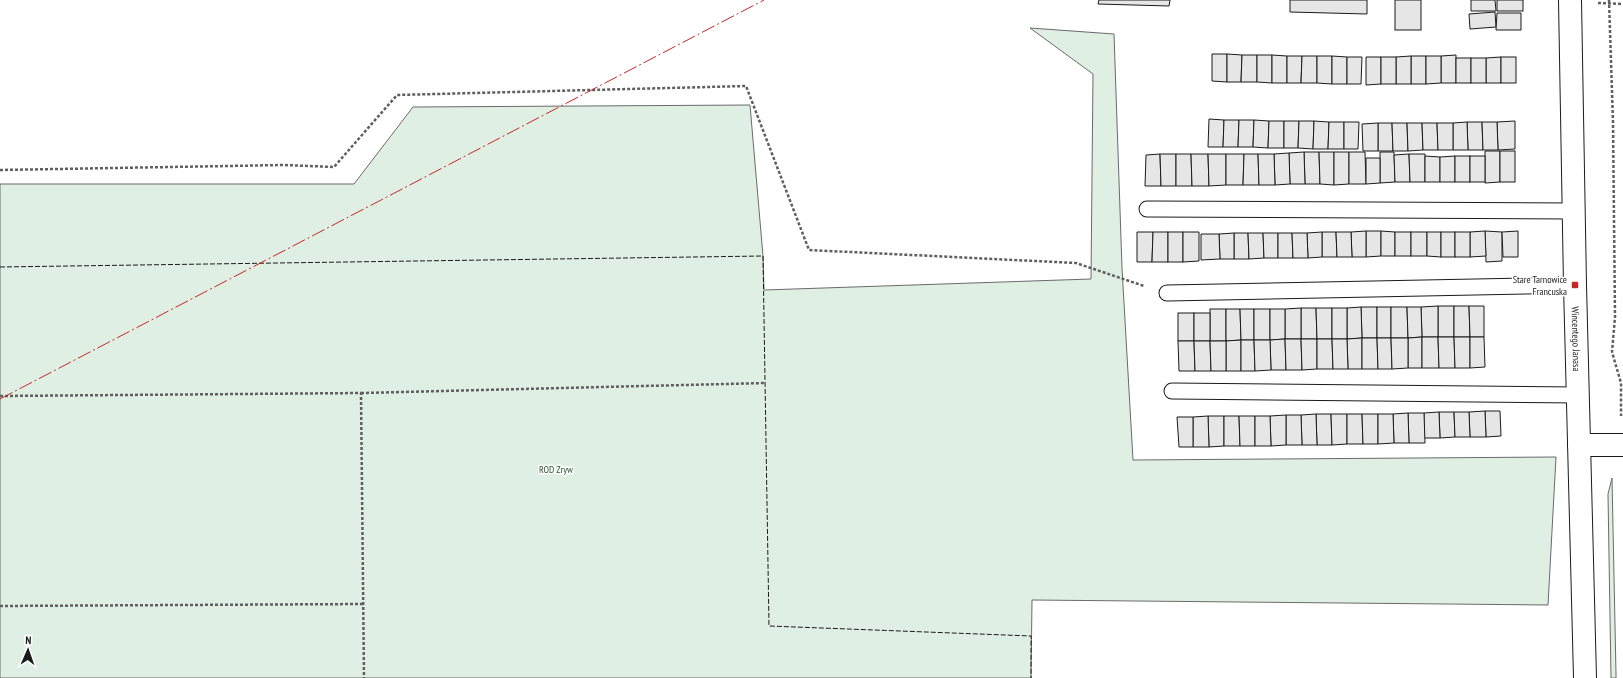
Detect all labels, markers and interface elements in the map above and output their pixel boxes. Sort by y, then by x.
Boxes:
place label: Stare Tarnowice Francuska [1513,273,1567,298]
marker: Stare Tarnowice Francuska [1570,280,1580,290]
street label: Wincentego Janasa [1569,306,1584,372]
park label: ROD Zryw [539,463,573,476]
north arrow [8,630,48,670]
text: N [25,633,32,647]

